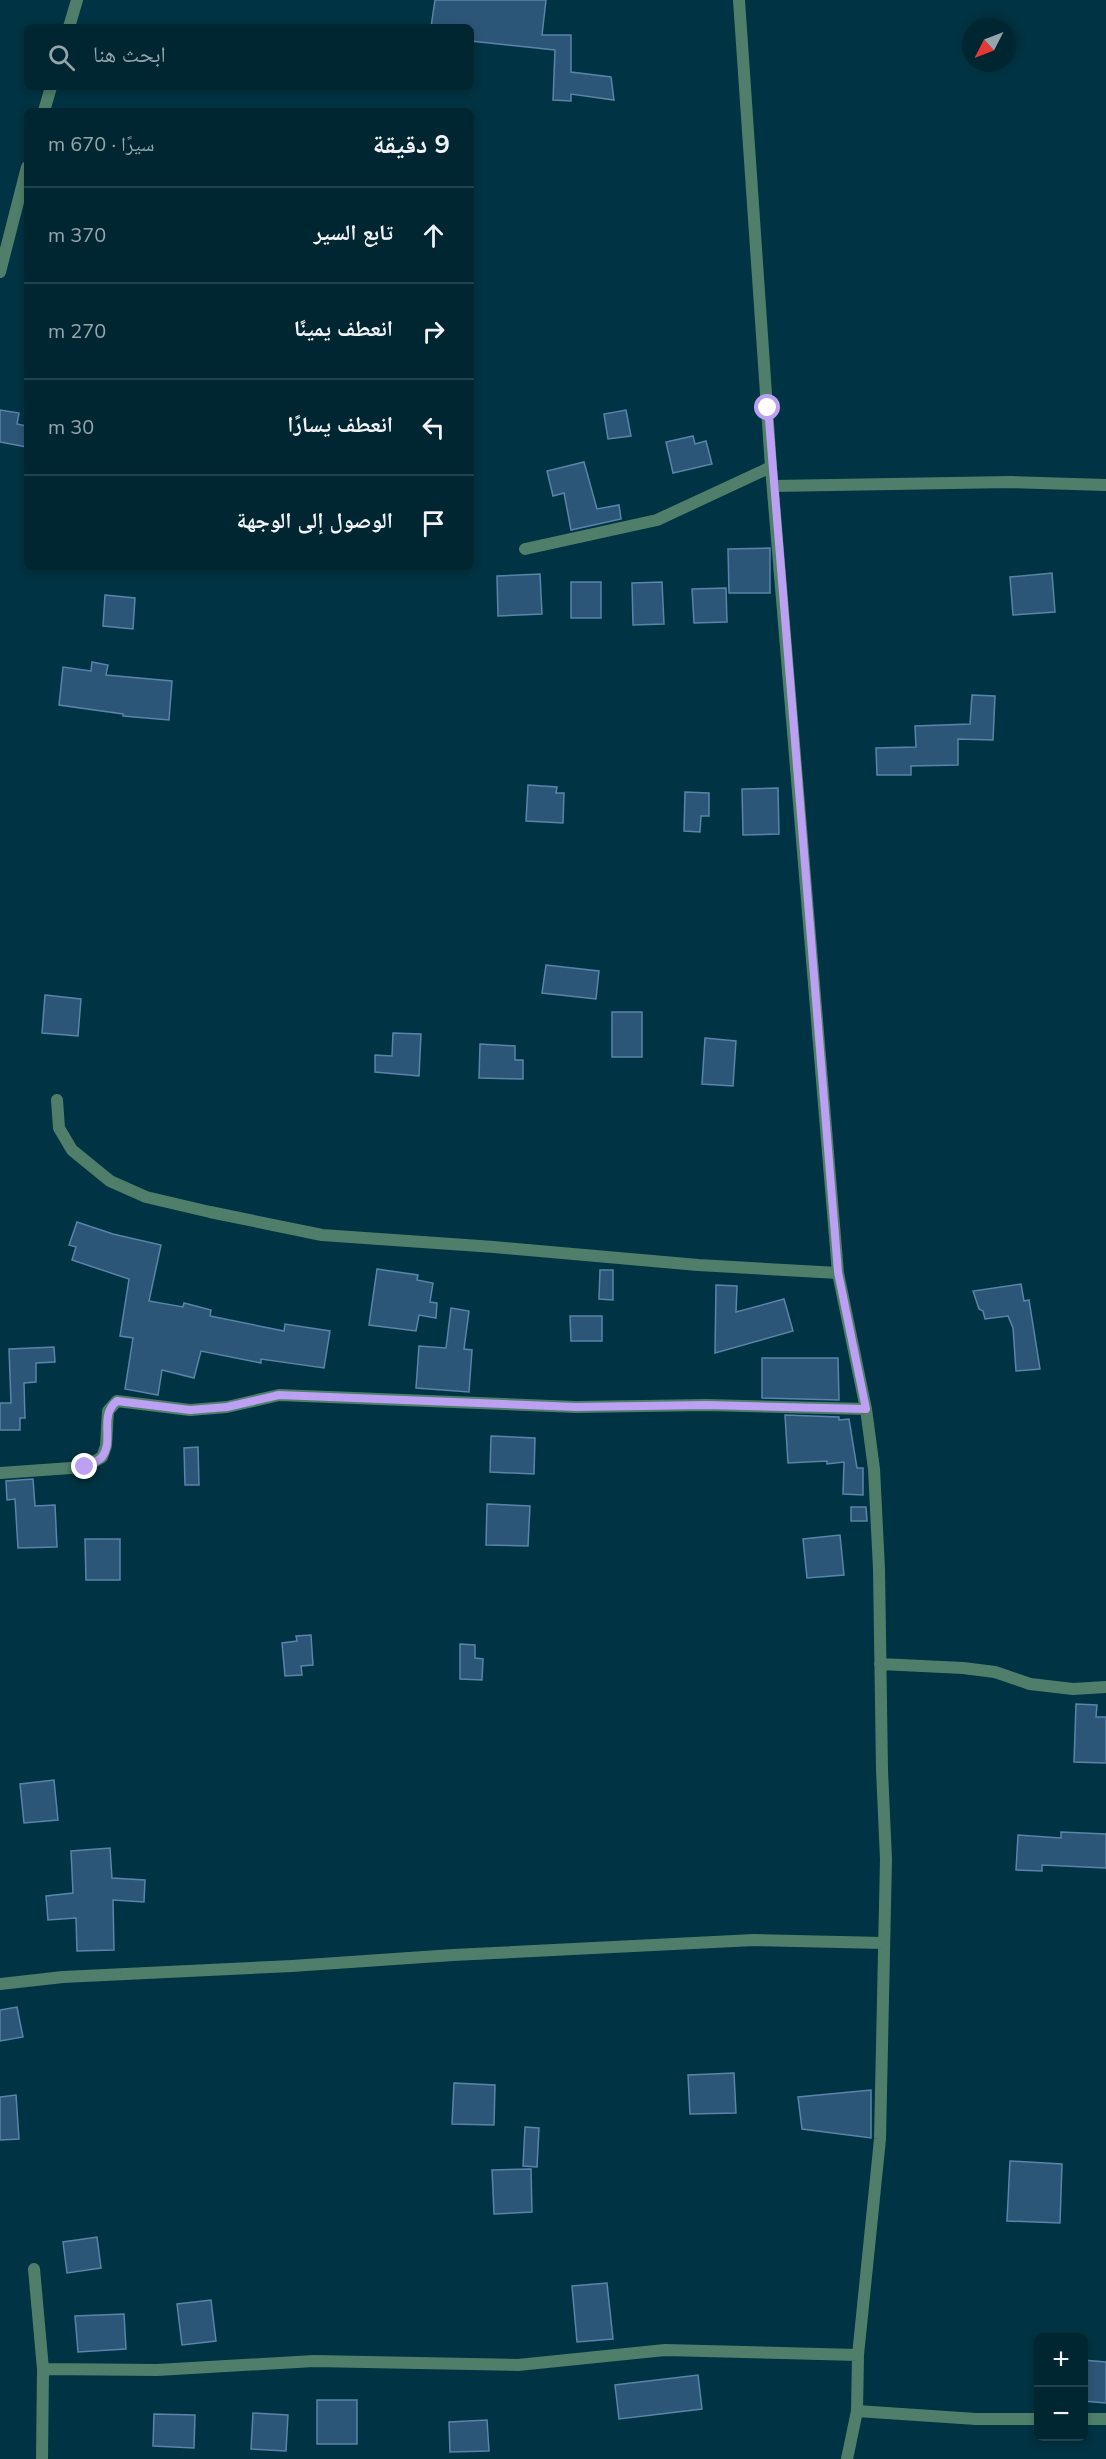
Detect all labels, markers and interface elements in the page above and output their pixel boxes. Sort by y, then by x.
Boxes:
north arrow [962,18,1016,72]
search box [24,24,474,90]
text: ابحث هنا [93,40,166,70]
icon: search [45,41,78,74]
text: 9 دقيقة [373,127,450,162]
text: سيرًا · 670 m [48,131,154,158]
text: تابع السير [314,218,393,248]
icon: ahead [417,219,450,252]
text: 370 m [48,222,106,249]
text: انعطف يمينًا [294,314,393,344]
icon: right [417,315,450,348]
text: 270 m [48,318,106,345]
route start [754,394,780,420]
text: انعطف يسارًا [287,410,393,440]
icon: left [417,411,450,444]
text: 30 m [48,414,94,441]
text: الوصول إلى الوجهة [236,506,393,536]
icon: arrive [417,507,450,540]
route end [71,1453,97,1479]
map controls [1034,2333,1088,2441]
button: + [1034,2333,1088,2387]
button: − [1034,2387,1088,2441]

